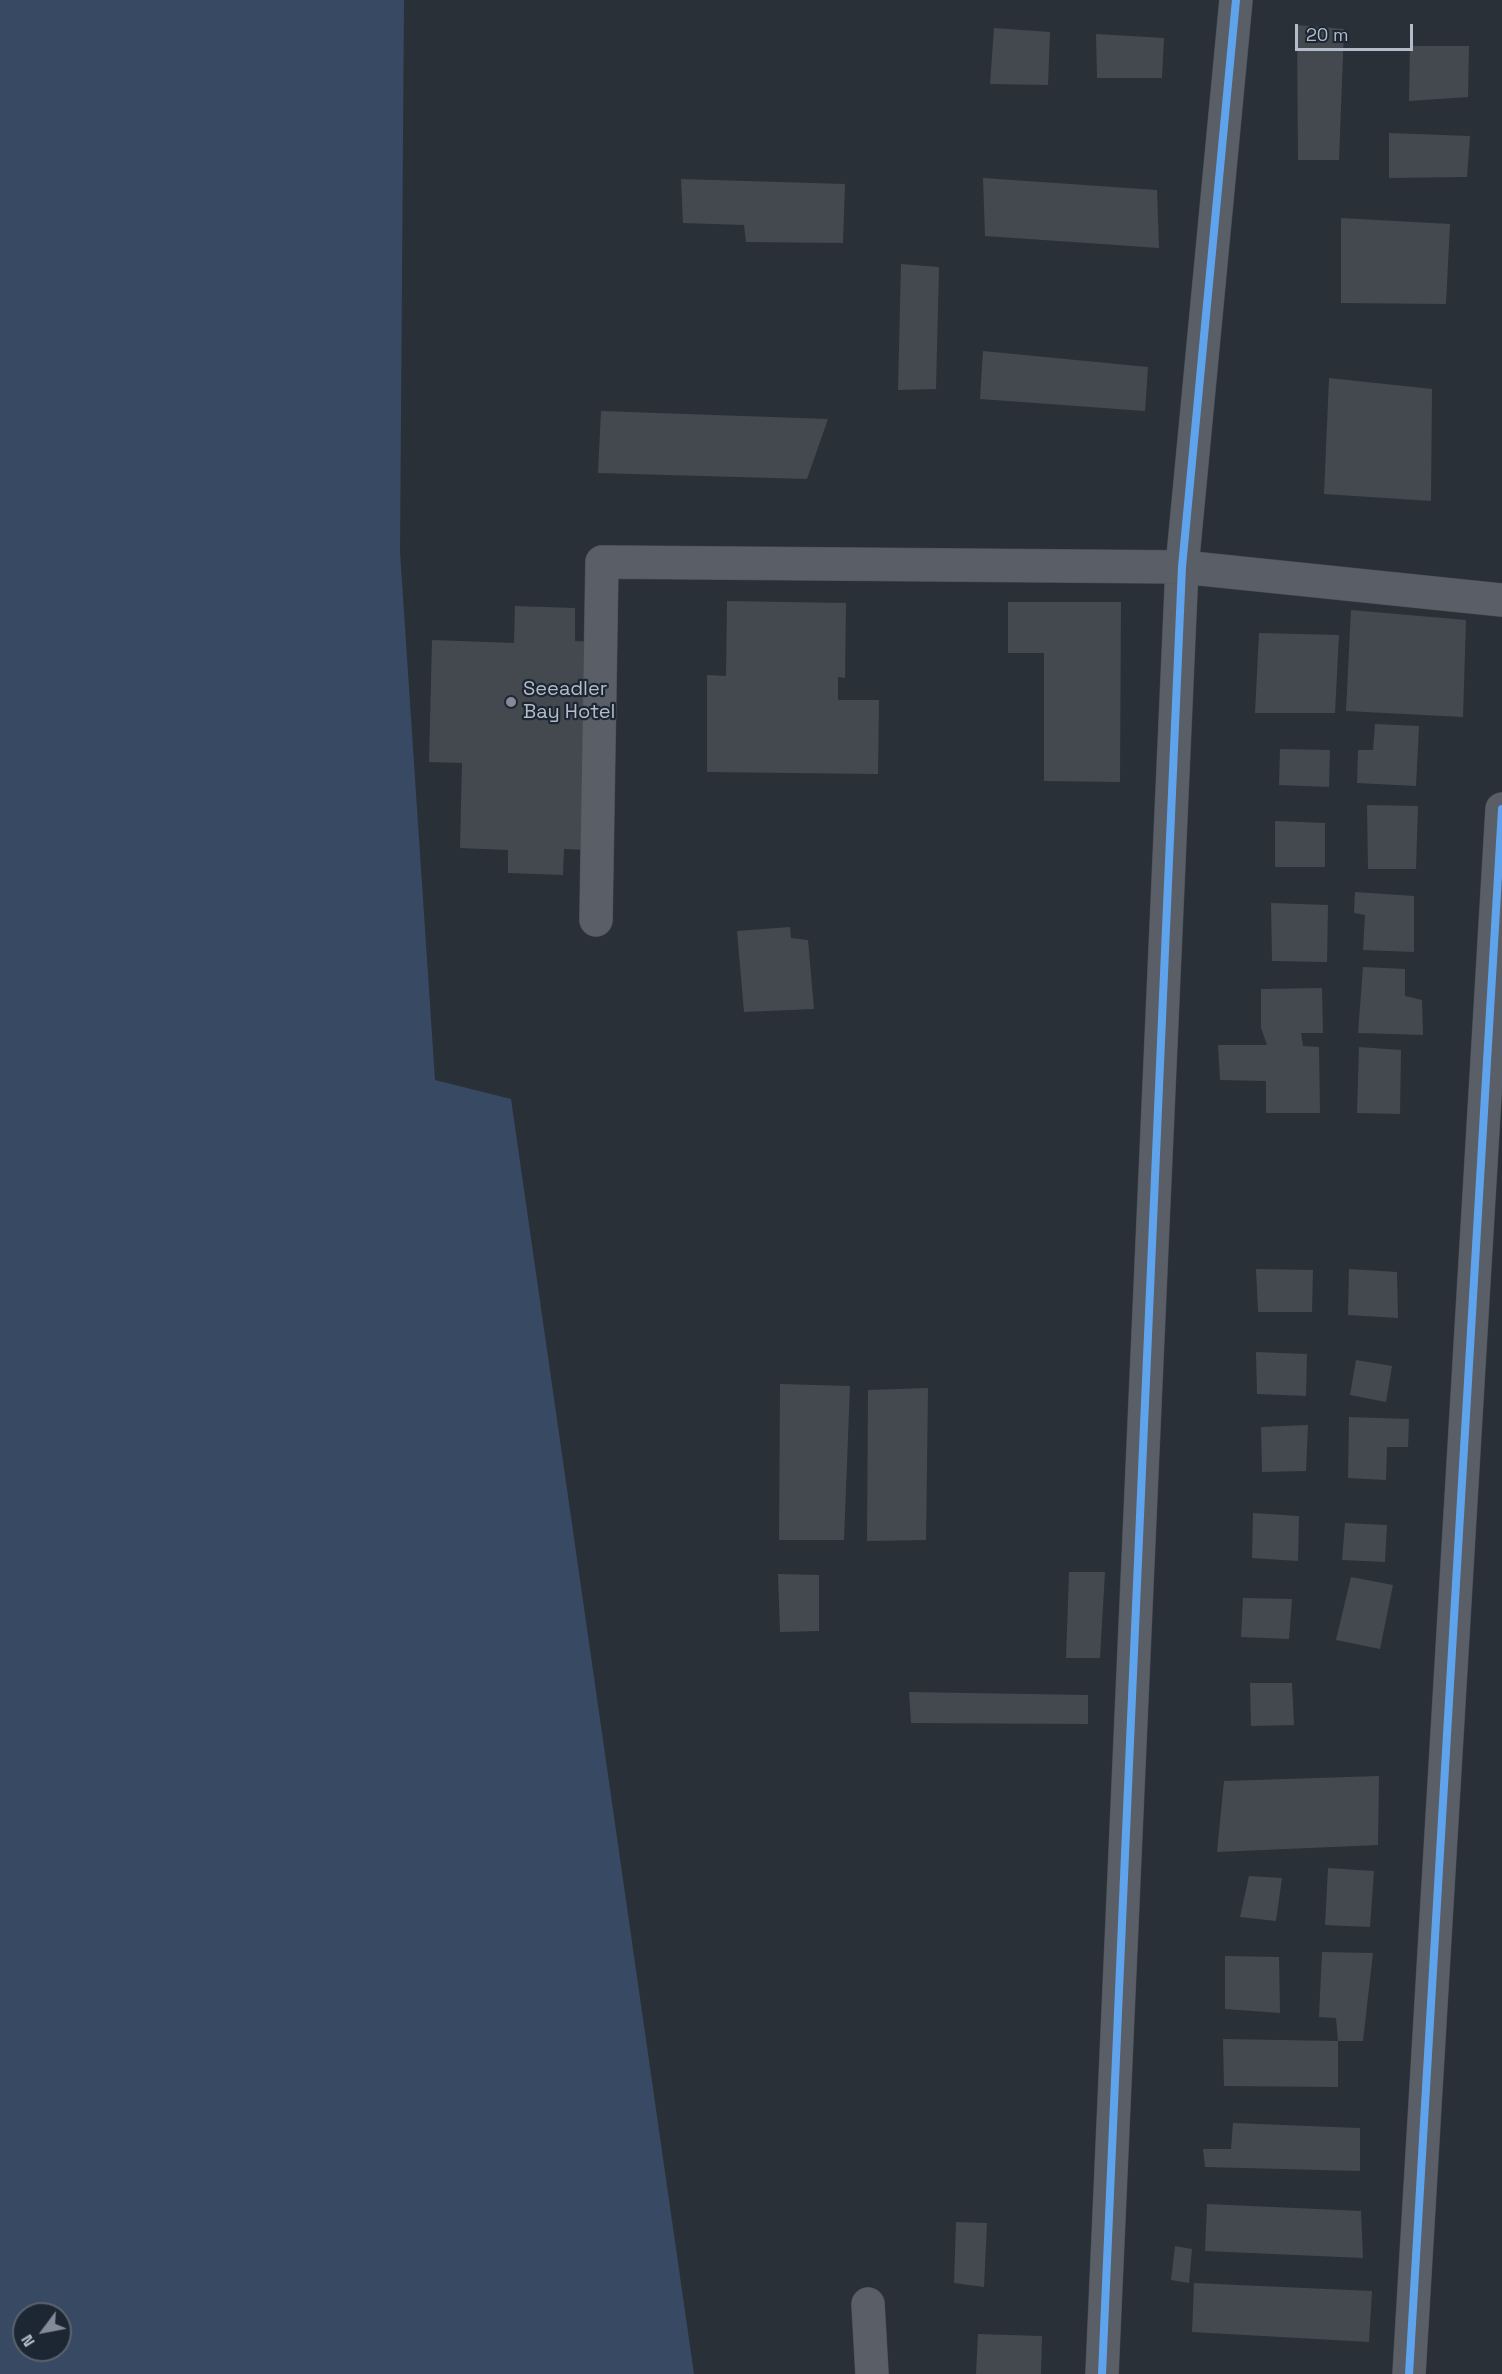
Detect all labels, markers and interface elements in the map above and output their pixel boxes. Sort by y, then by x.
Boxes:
scale bar [1298,12,1416,50]
text: 20 m [1306,23,1349,46]
place label: Seeadler Bay Hotel [523,678,616,725]
marker: Seeadler Bay Hotel [504,695,518,709]
north arrow [12,2302,72,2362]
text: N [16,2331,40,2351]

